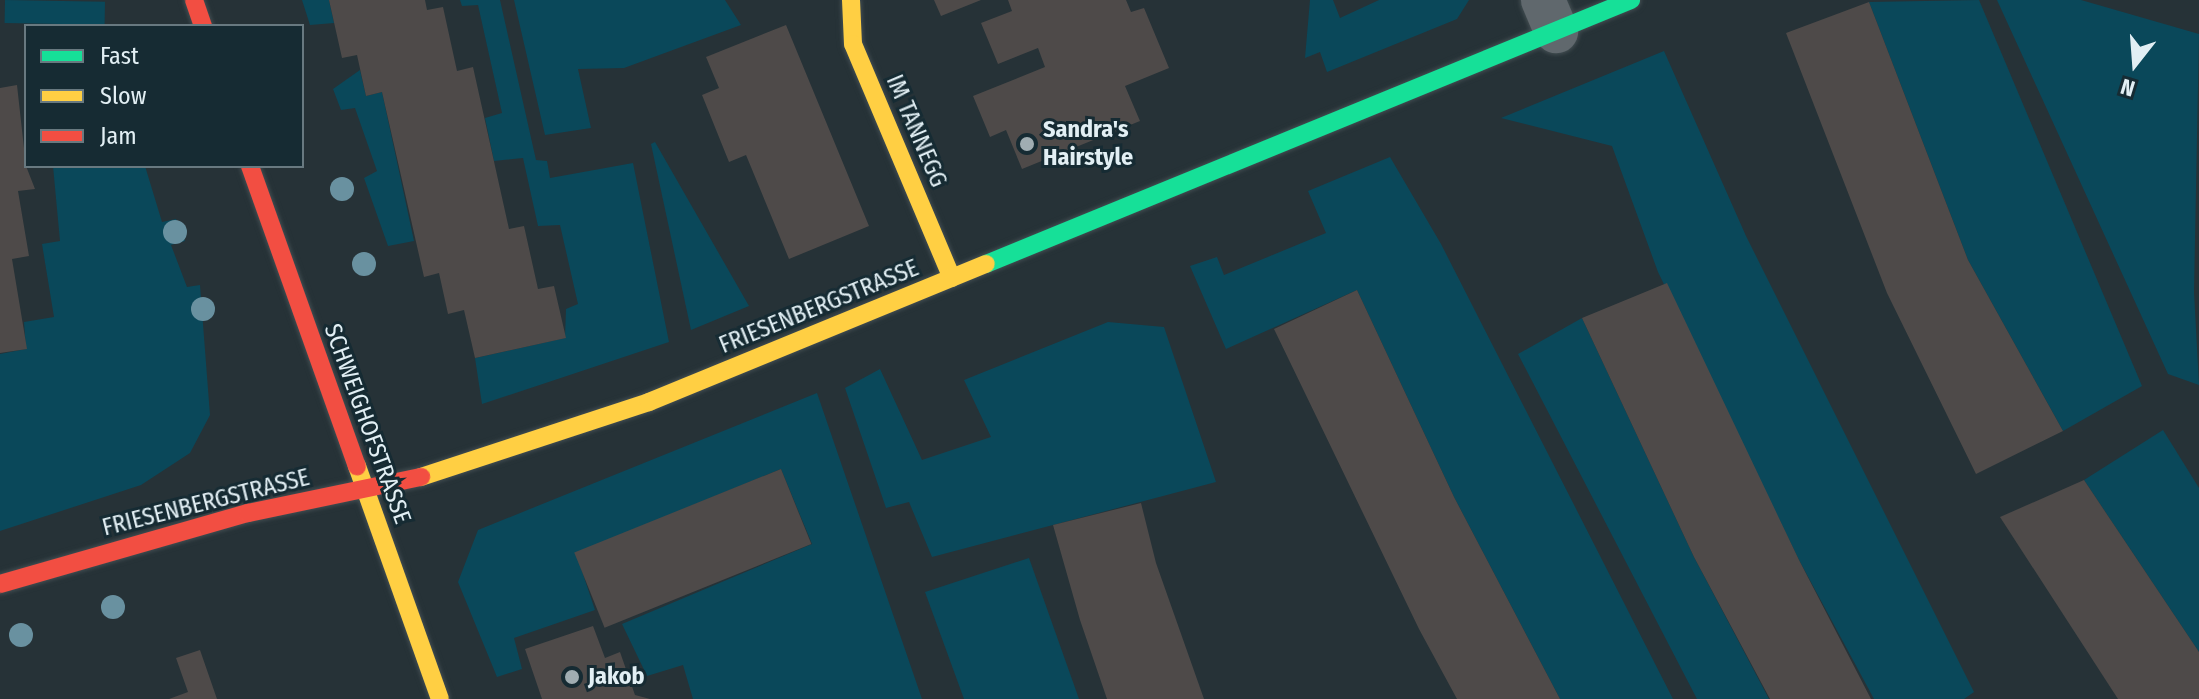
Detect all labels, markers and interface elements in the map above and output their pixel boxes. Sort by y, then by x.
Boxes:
legend [24,24,304,168]
north arrow [2095,24,2175,104]
text: Fast [100,42,139,70]
street label: IM TANNEGG [879,71,953,191]
text: N [2118,73,2138,102]
text: Slow [100,82,146,110]
place label: Sandra's Hairstyle [1043,116,1133,172]
text: Jam [100,122,137,150]
marker: Sandra's Hairstyle [1018,135,1036,153]
street label: FRIESENBERGSTRASSE [715,254,923,360]
street label: SCHWEIGHOFSTRASSE [317,320,417,528]
street label: FRIESENBERGSTRASSE [99,463,313,543]
place label: Jakob [588,663,645,691]
marker: Jakob [563,668,581,686]

